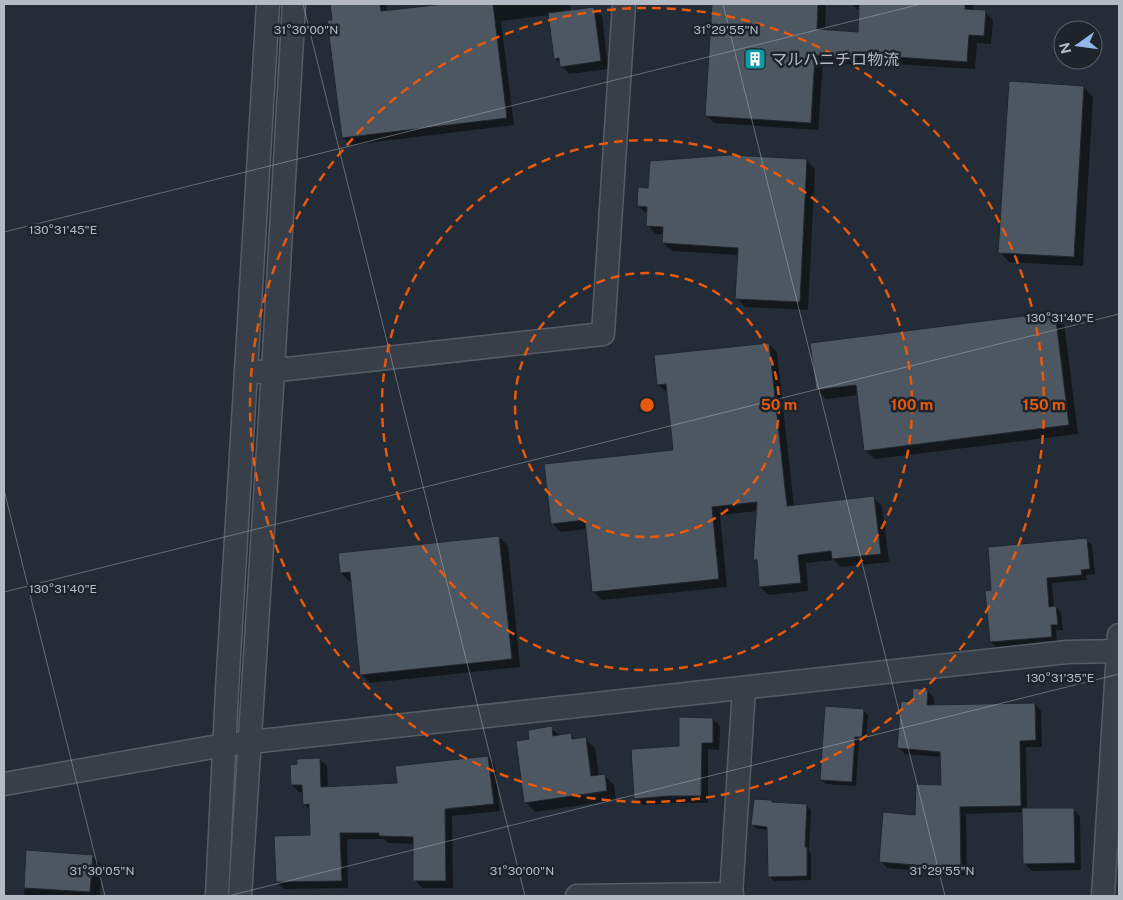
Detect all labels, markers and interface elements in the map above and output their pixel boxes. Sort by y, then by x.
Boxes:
north arrow [1053,20,1103,70]
text: 31°30'00"N [274,23,338,37]
text: 31°29'55"N [693,23,759,37]
text: N [1056,41,1074,55]
building icon: マルハニチロ物流 [743,47,767,71]
place label: マルハニチロ物流 [771,50,899,69]
text: 130°31'45"E [29,223,97,237]
text: 130°31'40"E [1026,311,1094,325]
centre of rings [638,396,656,414]
text: 50 m [761,396,797,413]
text: 100 m [891,396,933,413]
text: 150 m [1022,396,1066,413]
text: 130°31'40"E [29,582,97,596]
text: 130°31'35"E [1026,671,1094,685]
text: 31°30'05"N [70,864,135,878]
text: 31°30'00"N [490,864,554,878]
text: 31°29'55"N [909,864,975,878]

